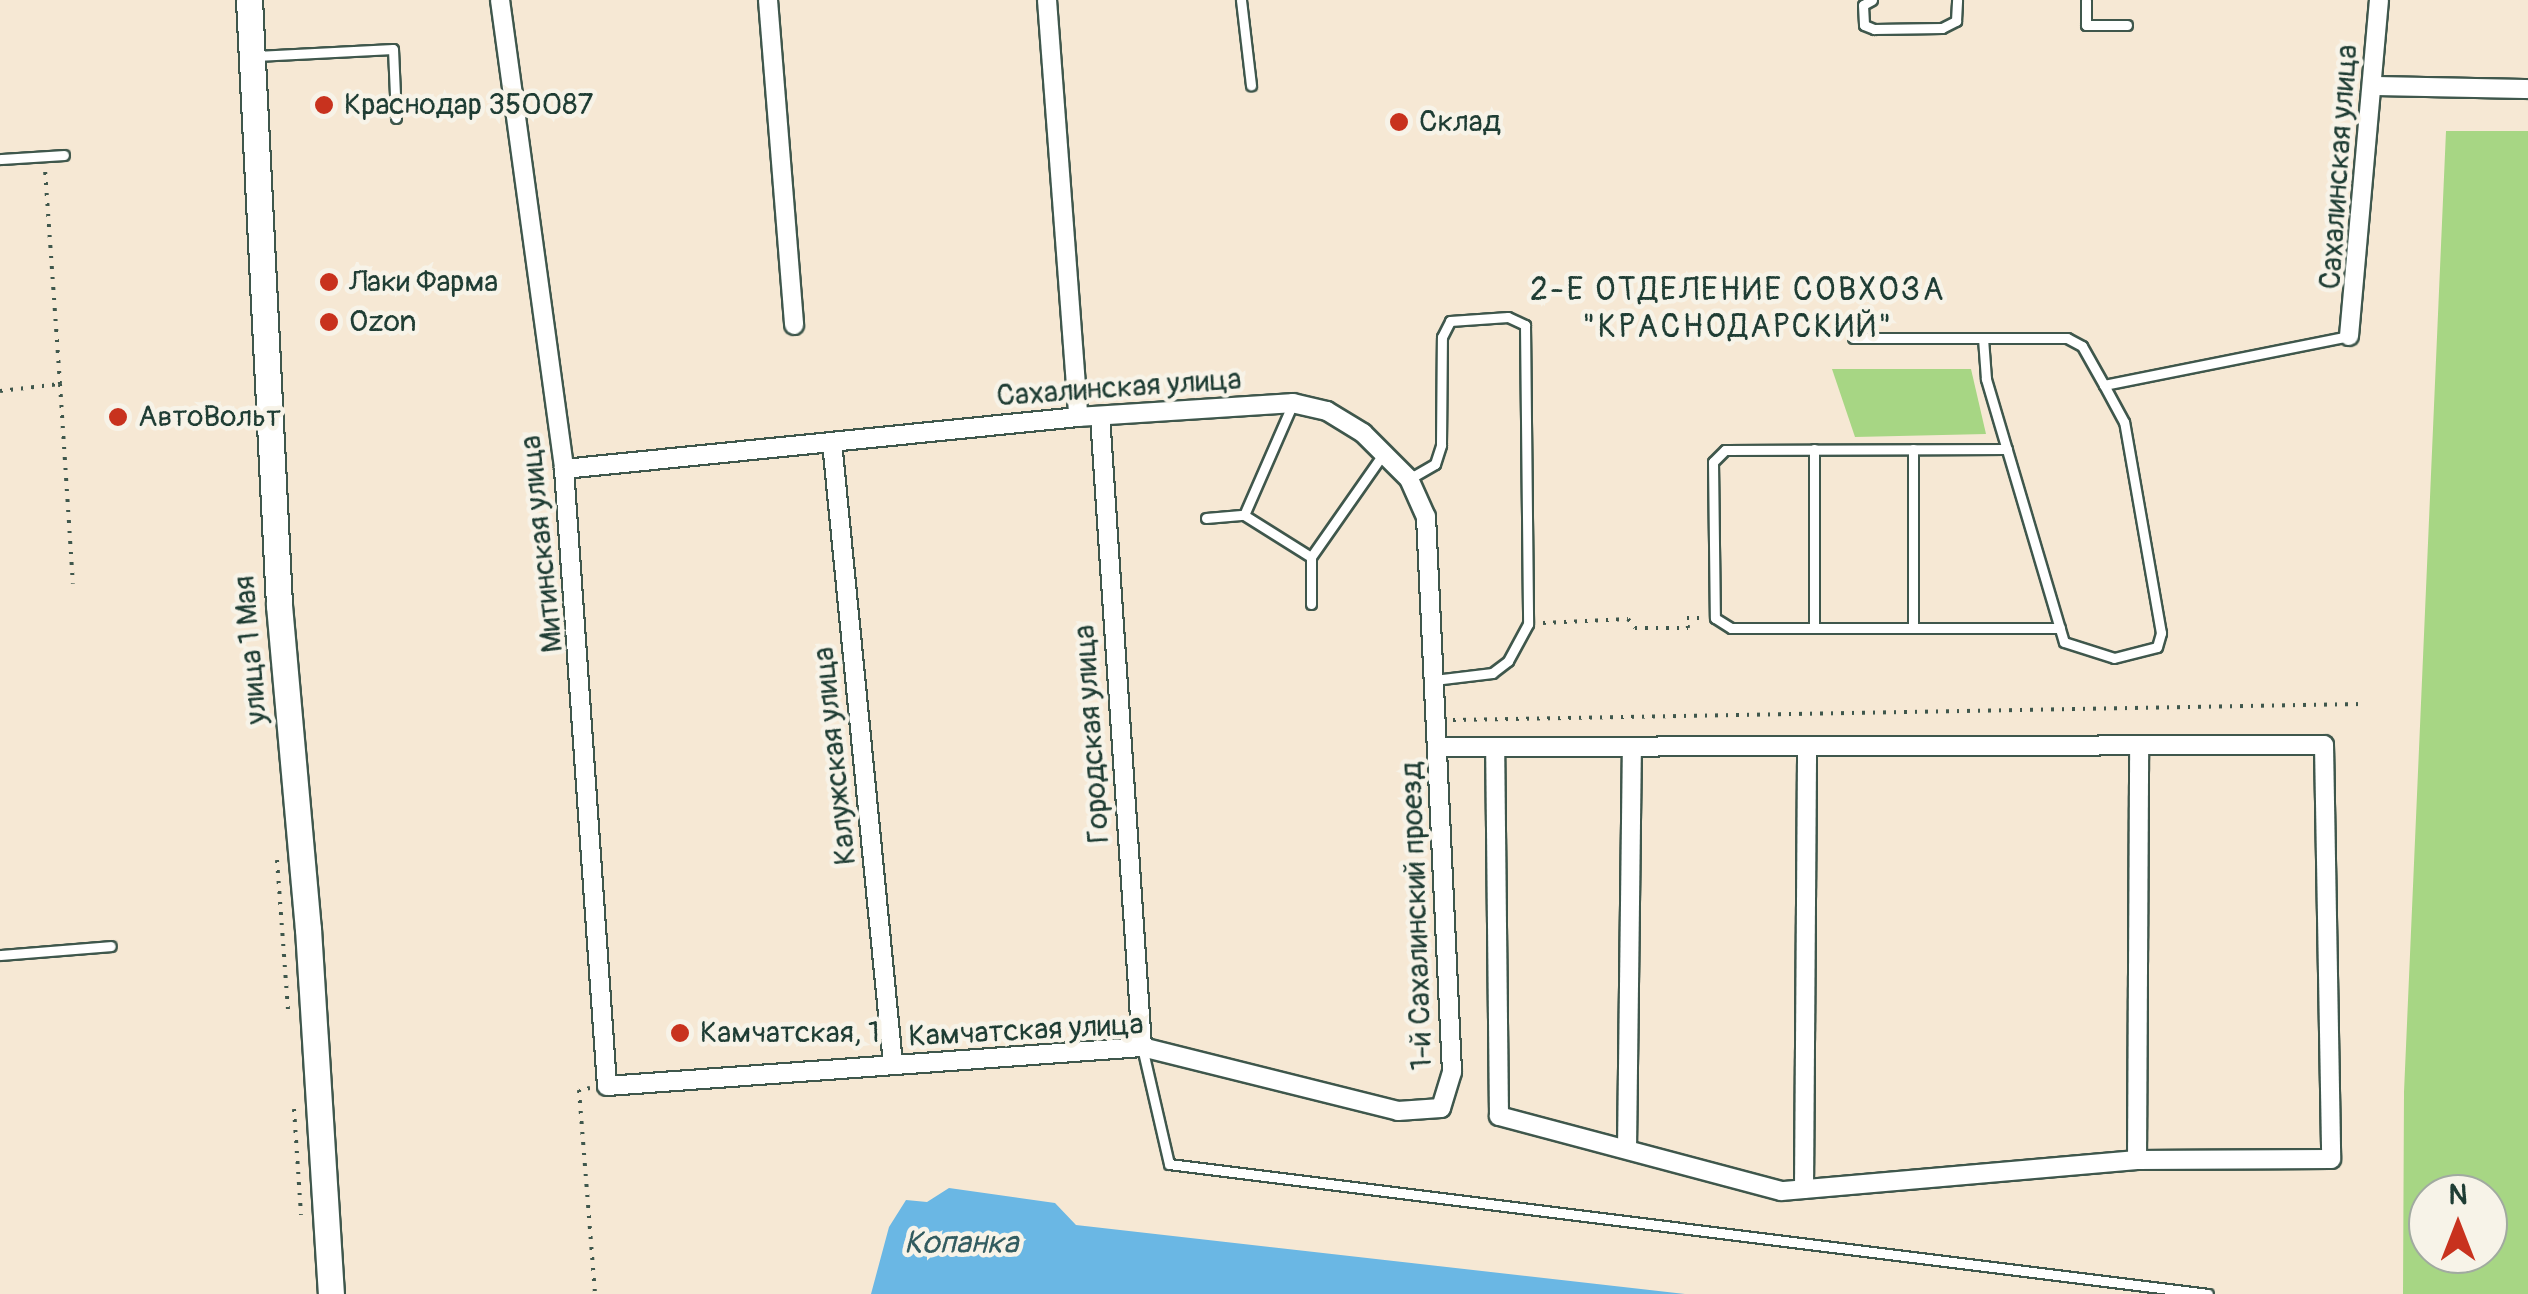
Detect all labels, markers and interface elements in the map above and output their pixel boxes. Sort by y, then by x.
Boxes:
street label: Сахалинская улица [2312,43,2366,291]
place label: Краснодар 350087 [344,87,593,123]
marker: Краснодар 350087 [313,94,335,116]
place label: Склад [1419,104,1501,140]
marker: Склад [1388,111,1410,133]
place label: Лаки Фарма [349,264,498,300]
marker: Лаки Фарма [318,271,340,293]
district label: 2-Е ОТДЕЛЕНИЕ СОВХОЗА "КРАСНОДАРСКИЙ" [1530,272,1946,347]
place label: Ozon [349,304,416,340]
marker: Ozon [318,311,340,333]
street label: Сахалинская улица [995,361,1243,415]
place label: АвтоВольт [138,399,281,435]
marker: АвтоВольт [107,406,129,428]
street label: Митинская улица [513,434,571,654]
street label: улица 1 Мая [227,574,275,726]
street label: Городская улица [1066,624,1118,844]
street label: Калужская улица [806,645,864,867]
street label: 1-й Сахалинский проезд [1394,761,1440,1071]
street label: Камчатская улица [908,1007,1144,1055]
place label: Камчатская, 1 [700,1015,880,1051]
marker: Камчатская, 1 [669,1022,691,1044]
north arrow [2408,1174,2508,1274]
text: N [2449,1178,2467,1213]
water label: Копанка [904,1224,1018,1262]

